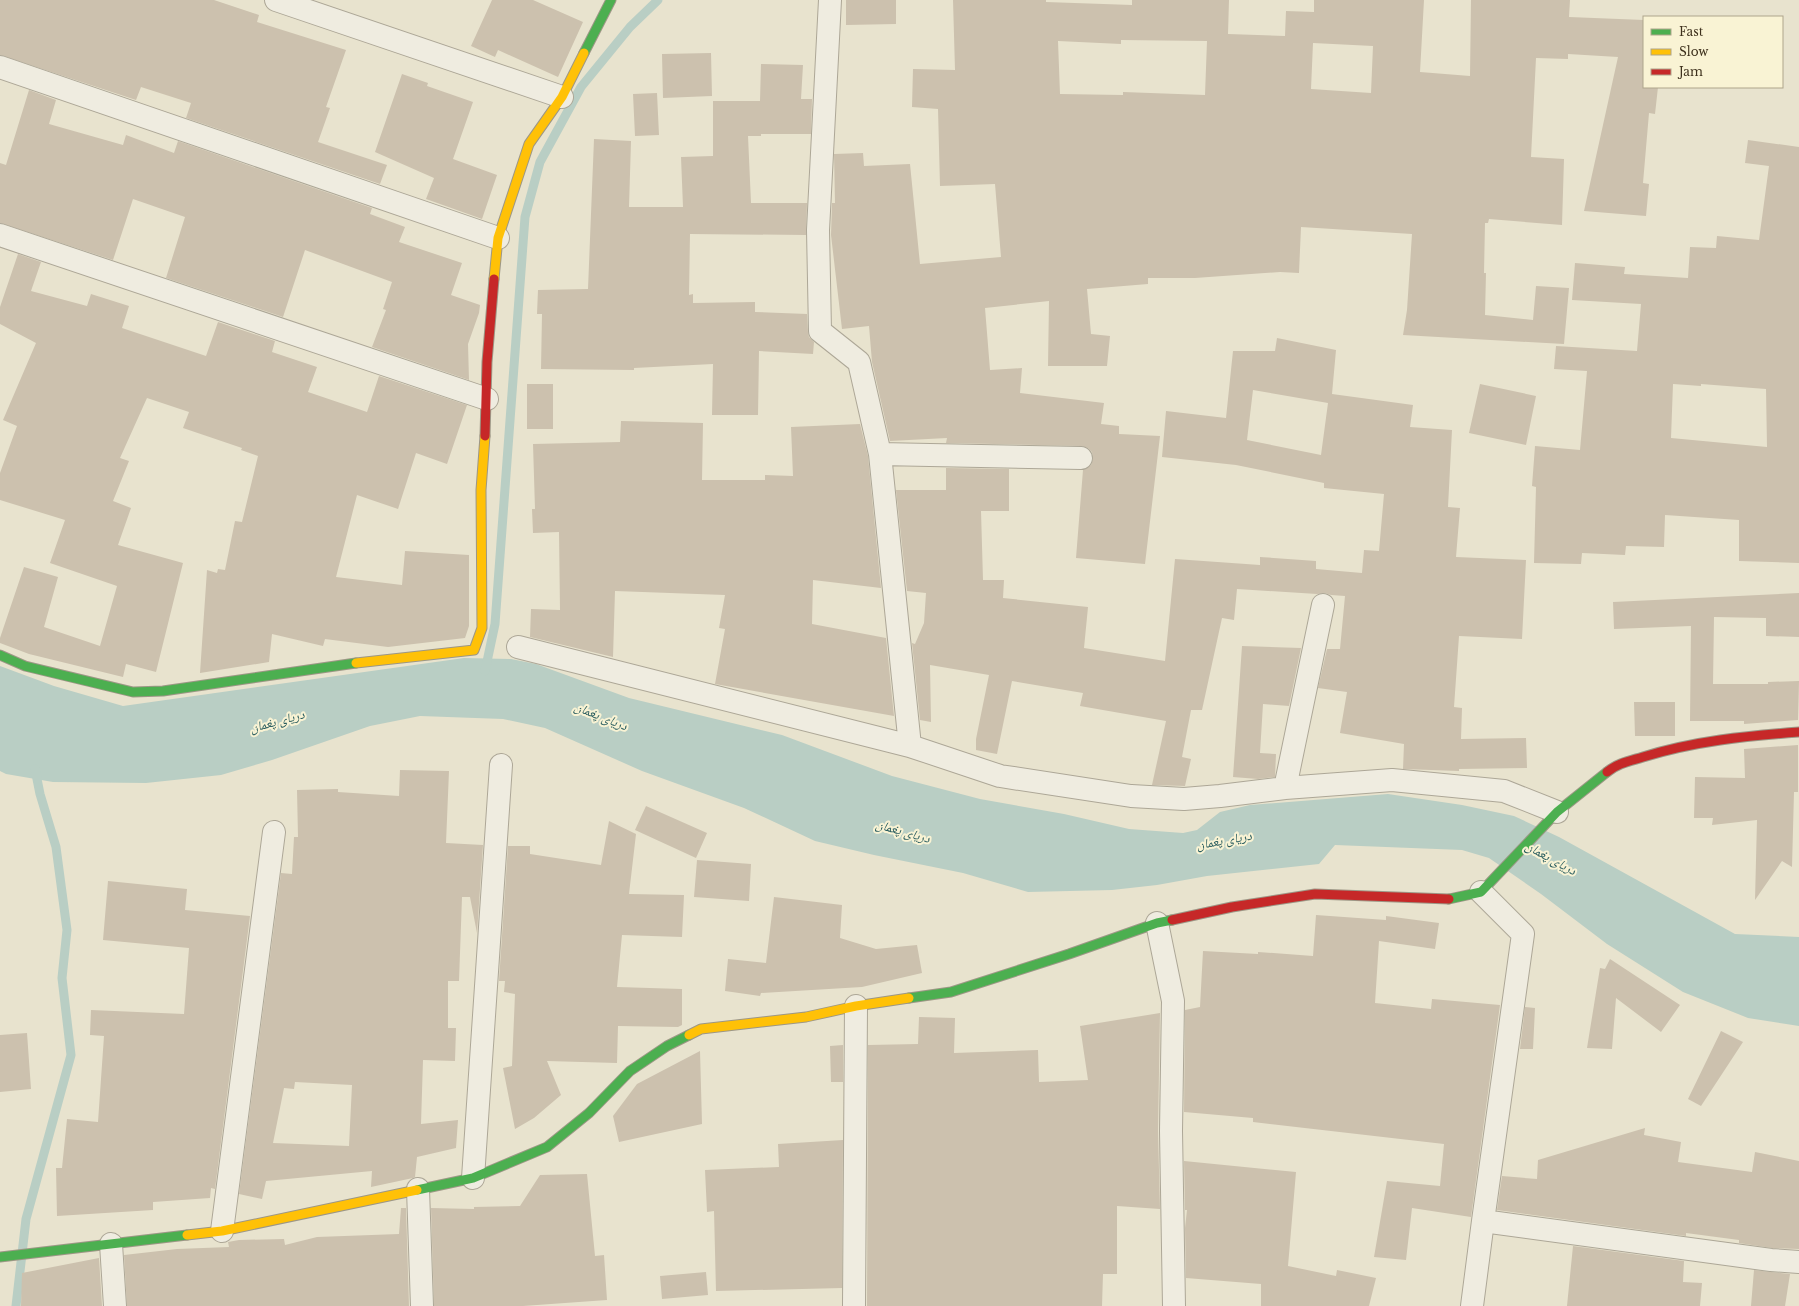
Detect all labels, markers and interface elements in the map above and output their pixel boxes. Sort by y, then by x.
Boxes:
legend [1643,16,1783,88]
text: Fast [1679,24,1704,39]
text: Slow [1679,44,1709,59]
text: Jam [1677,64,1703,79]
water label: دریای پغمان [572,698,631,735]
water label: دریای پغمان [248,705,307,737]
water label: دریای پغمان [874,815,933,847]
water label: دریای پغمان [1195,827,1254,853]
water label: دریای پغمان [1522,837,1580,879]

